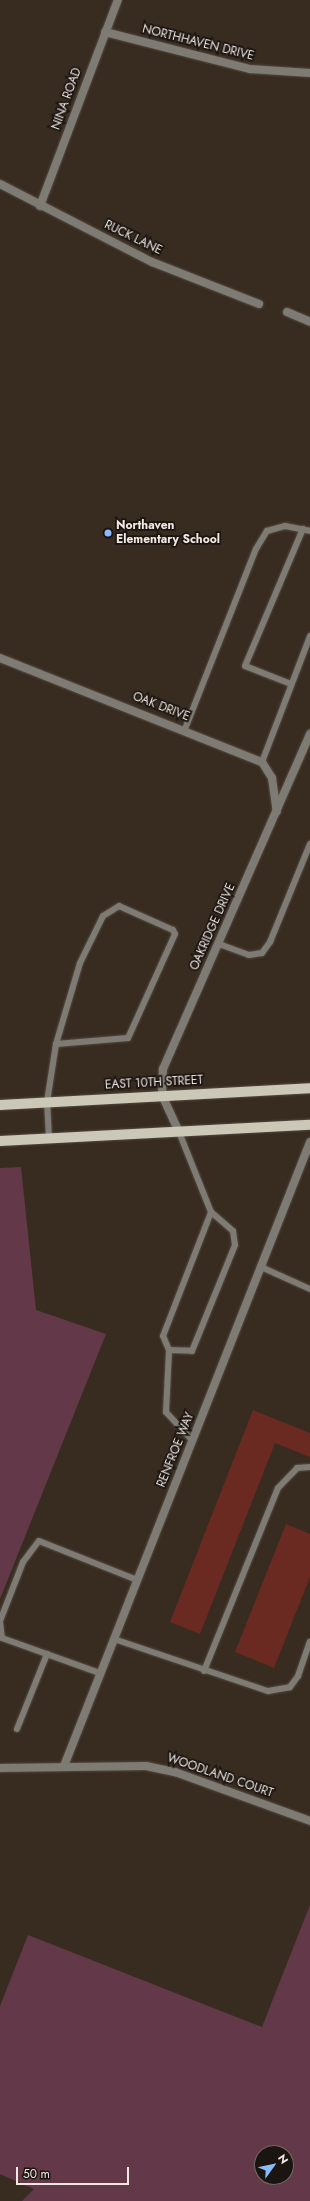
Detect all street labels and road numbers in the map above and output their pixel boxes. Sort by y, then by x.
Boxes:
street label: NORTHHAVEN DRIVE [141,22,255,64]
street label: NINA ROAD [49,66,85,132]
street label: RUCK LANE [102,218,164,258]
street label: OAK DRIVE [131,690,191,724]
street label: OAKRIDGE DRIVE [187,881,239,973]
street label: EAST 10TH STREET [105,1073,203,1093]
street label: RENFROE WAY [154,1410,198,1490]
street label: WOODLAND COURT [165,1751,275,1801]

